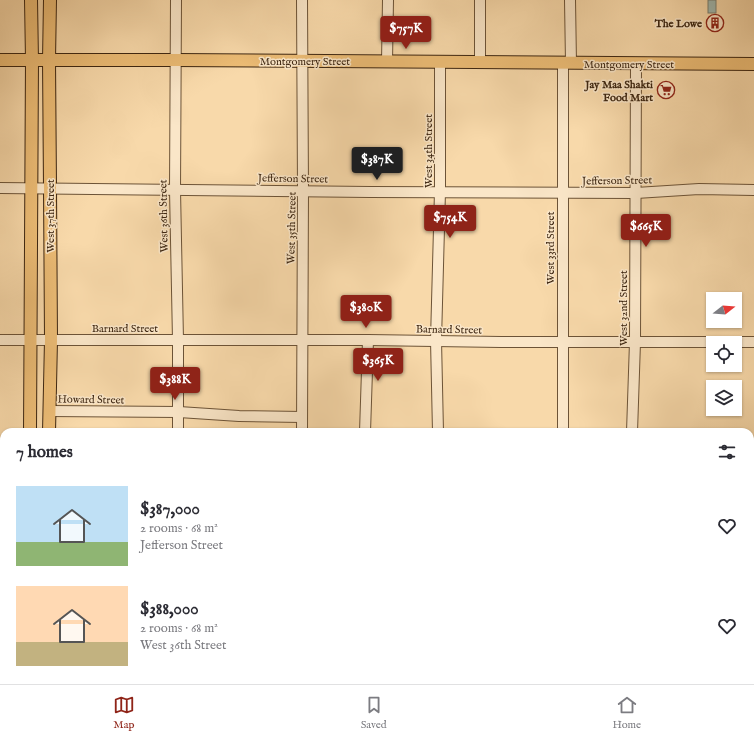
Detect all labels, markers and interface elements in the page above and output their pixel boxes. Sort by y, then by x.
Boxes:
building icon: The Lowe [705,13,725,33]
pin: $757K [378,16,434,50]
place label: The Lowe [654,17,702,31]
text: $757K [389,20,423,37]
street label: Montgomery Street [260,55,350,69]
street label: Montgomery Street [584,58,674,72]
place label: Jay Maa Shakti Food Mart [583,78,653,105]
supermarket icon: Jay Maa Shakti Food Mart [656,80,676,100]
street label: West 34th Street [422,114,436,188]
pin: $387K [349,147,405,181]
text: $387K [361,151,393,168]
street label: Jefferson Street [256,171,328,187]
street label: Jefferson Street [580,173,652,189]
street label: West 37th Street [44,179,58,253]
street label: West 36th Street [156,179,172,253]
street label: West 35th Street [284,191,300,264]
pin: $754K [422,205,478,239]
text: $754K [433,209,467,226]
street label: West 33rd Street [544,211,558,284]
pin: $665K [618,214,674,248]
text: $665K [630,218,662,235]
street label: West 32nd Street [617,270,631,346]
north arrow [706,292,742,328]
map controls [706,292,742,416]
pin: $380K [338,295,394,329]
text: $380K [350,299,382,316]
street label: Barnard Street [92,322,158,336]
street label: Barnard Street [416,322,482,338]
button: locate [706,336,742,372]
pin: $365K [350,348,406,382]
text: $365K [362,352,394,369]
pin: $388K [147,367,203,401]
text: $388K [159,371,191,388]
button: layers [706,380,742,416]
street label: Howard Street [58,392,125,408]
icon: filters [716,441,738,463]
text: 7 homes [16,442,73,463]
text: $387,000 [140,499,200,520]
icon: home [48,502,96,550]
icon: heart [716,515,738,537]
text: 2 rooms · 68 m² [140,520,218,537]
text: Jefferson Street [140,537,223,554]
text: $388,000 [140,599,199,620]
icon: home [48,602,96,650]
icon: heart [716,615,738,637]
text: 2 rooms · 68 m² [140,620,218,637]
text: West 36th Street [140,637,226,654]
tab: Map [113,694,135,732]
tab: Saved [361,694,387,732]
tab: Home [612,694,641,732]

